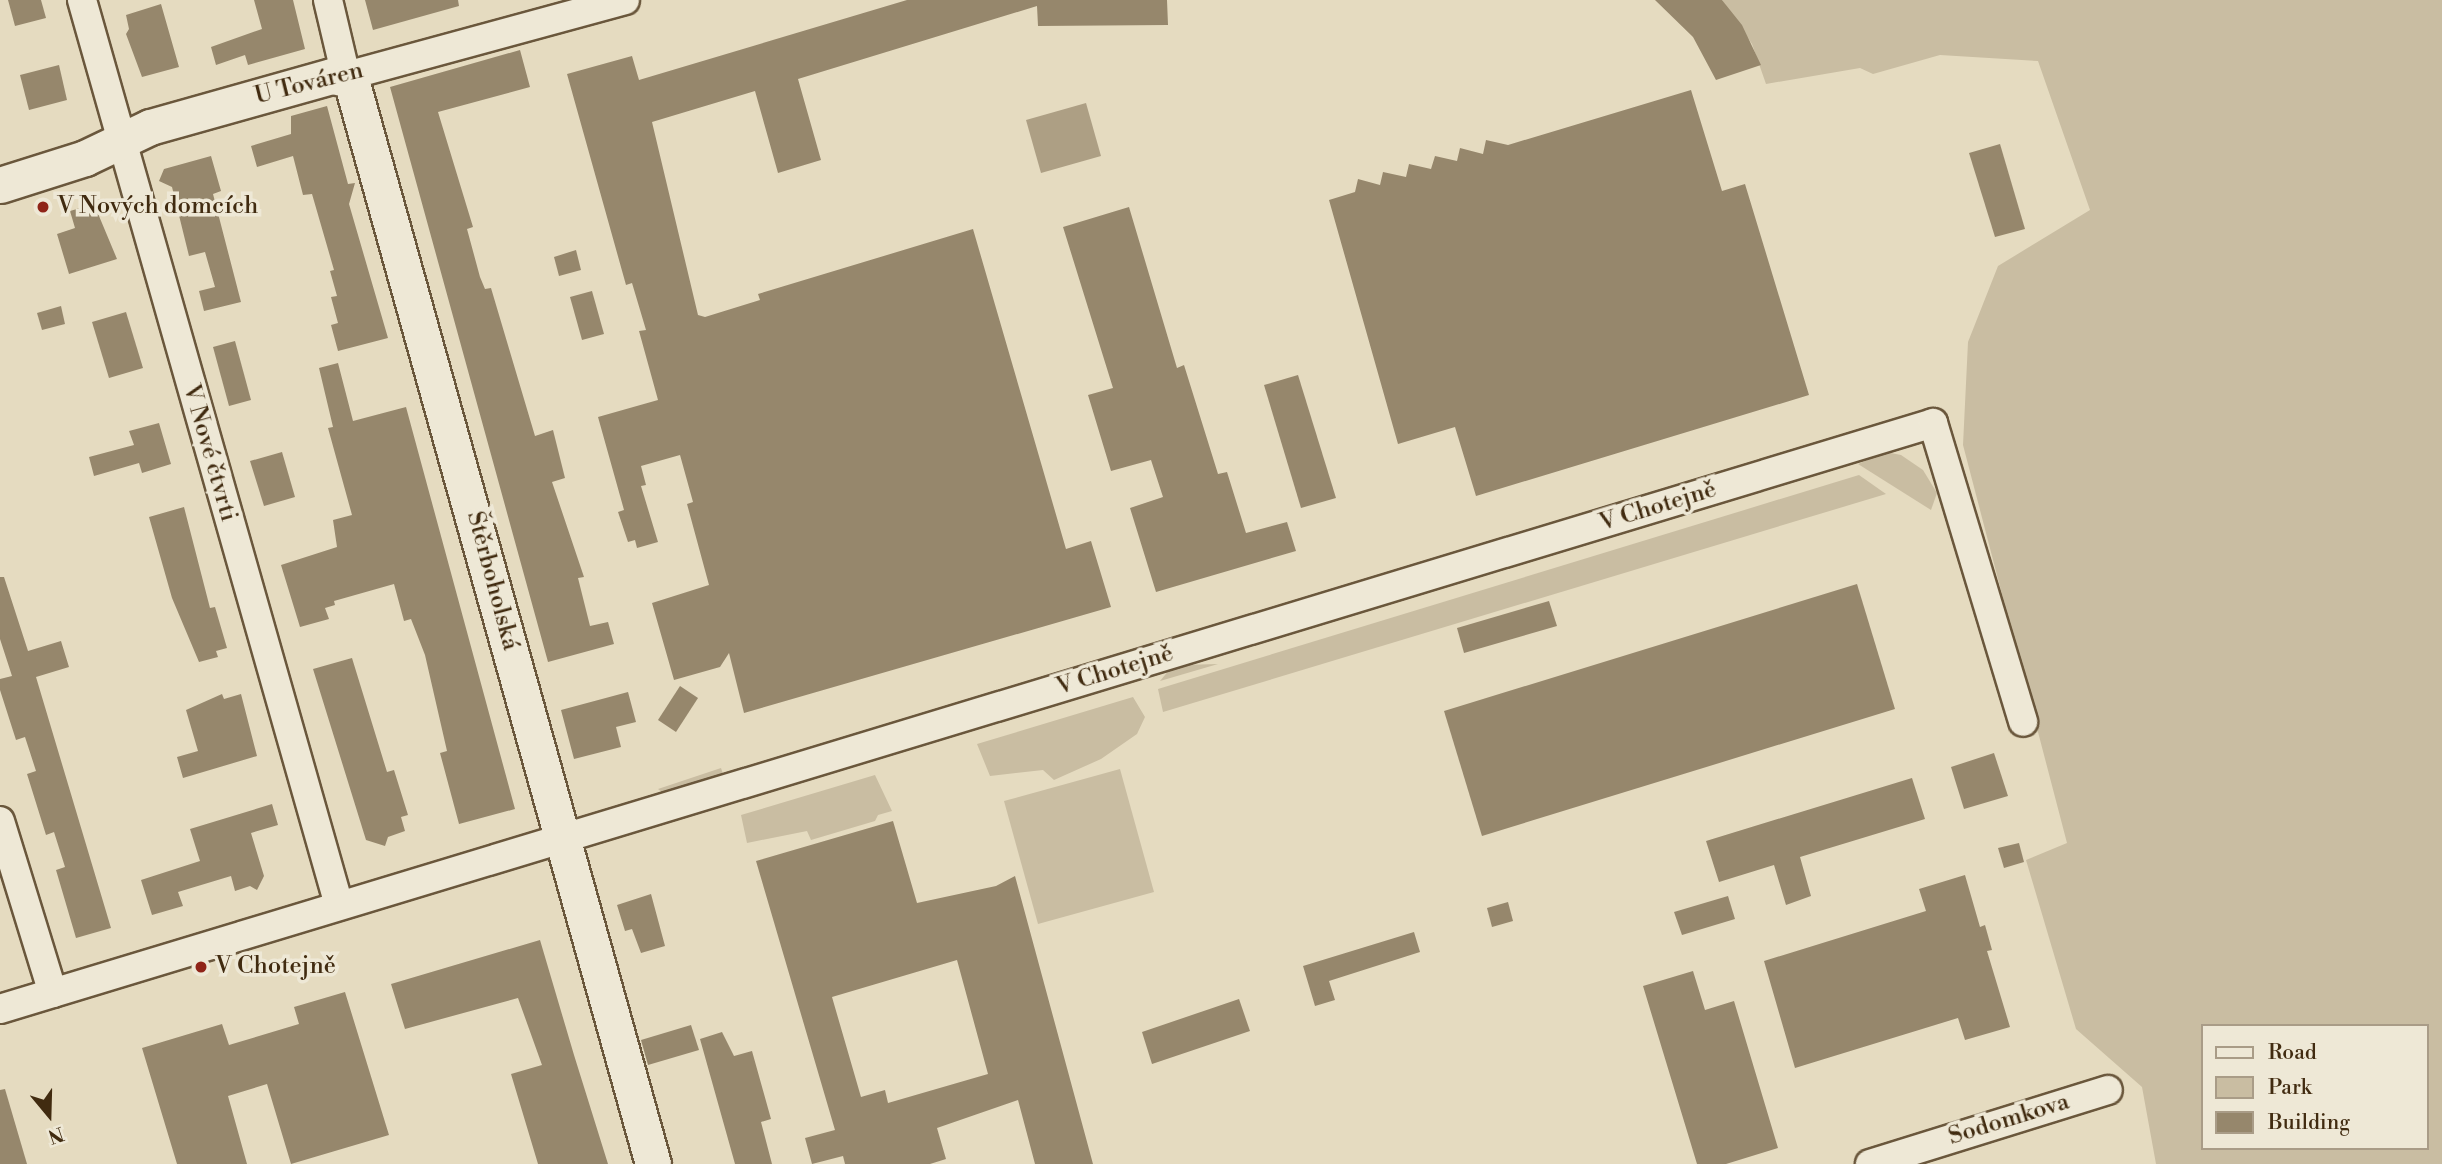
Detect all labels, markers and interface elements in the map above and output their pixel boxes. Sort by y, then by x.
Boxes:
street label: U Továren [252,57,366,111]
place label: V Nových domcích [57,193,258,221]
marker: V Nových domcích [35,199,51,215]
street label: V Nové čtvrti [176,381,242,525]
street label: V Chotejně [1596,476,1720,538]
street label: Štěrboholská [460,509,524,653]
street label: V Chotejně [1053,640,1177,702]
place label: V Chotejně [215,953,336,981]
marker: V Chotejně [193,959,209,975]
legend [2200,1024,2428,1150]
text: Road [2268,1040,2317,1066]
text: Park [2268,1075,2312,1101]
north arrow [14,1080,84,1150]
street label: Sodomkova [1945,1088,2073,1152]
text: Building [2268,1110,2350,1136]
text: N [45,1121,67,1149]

